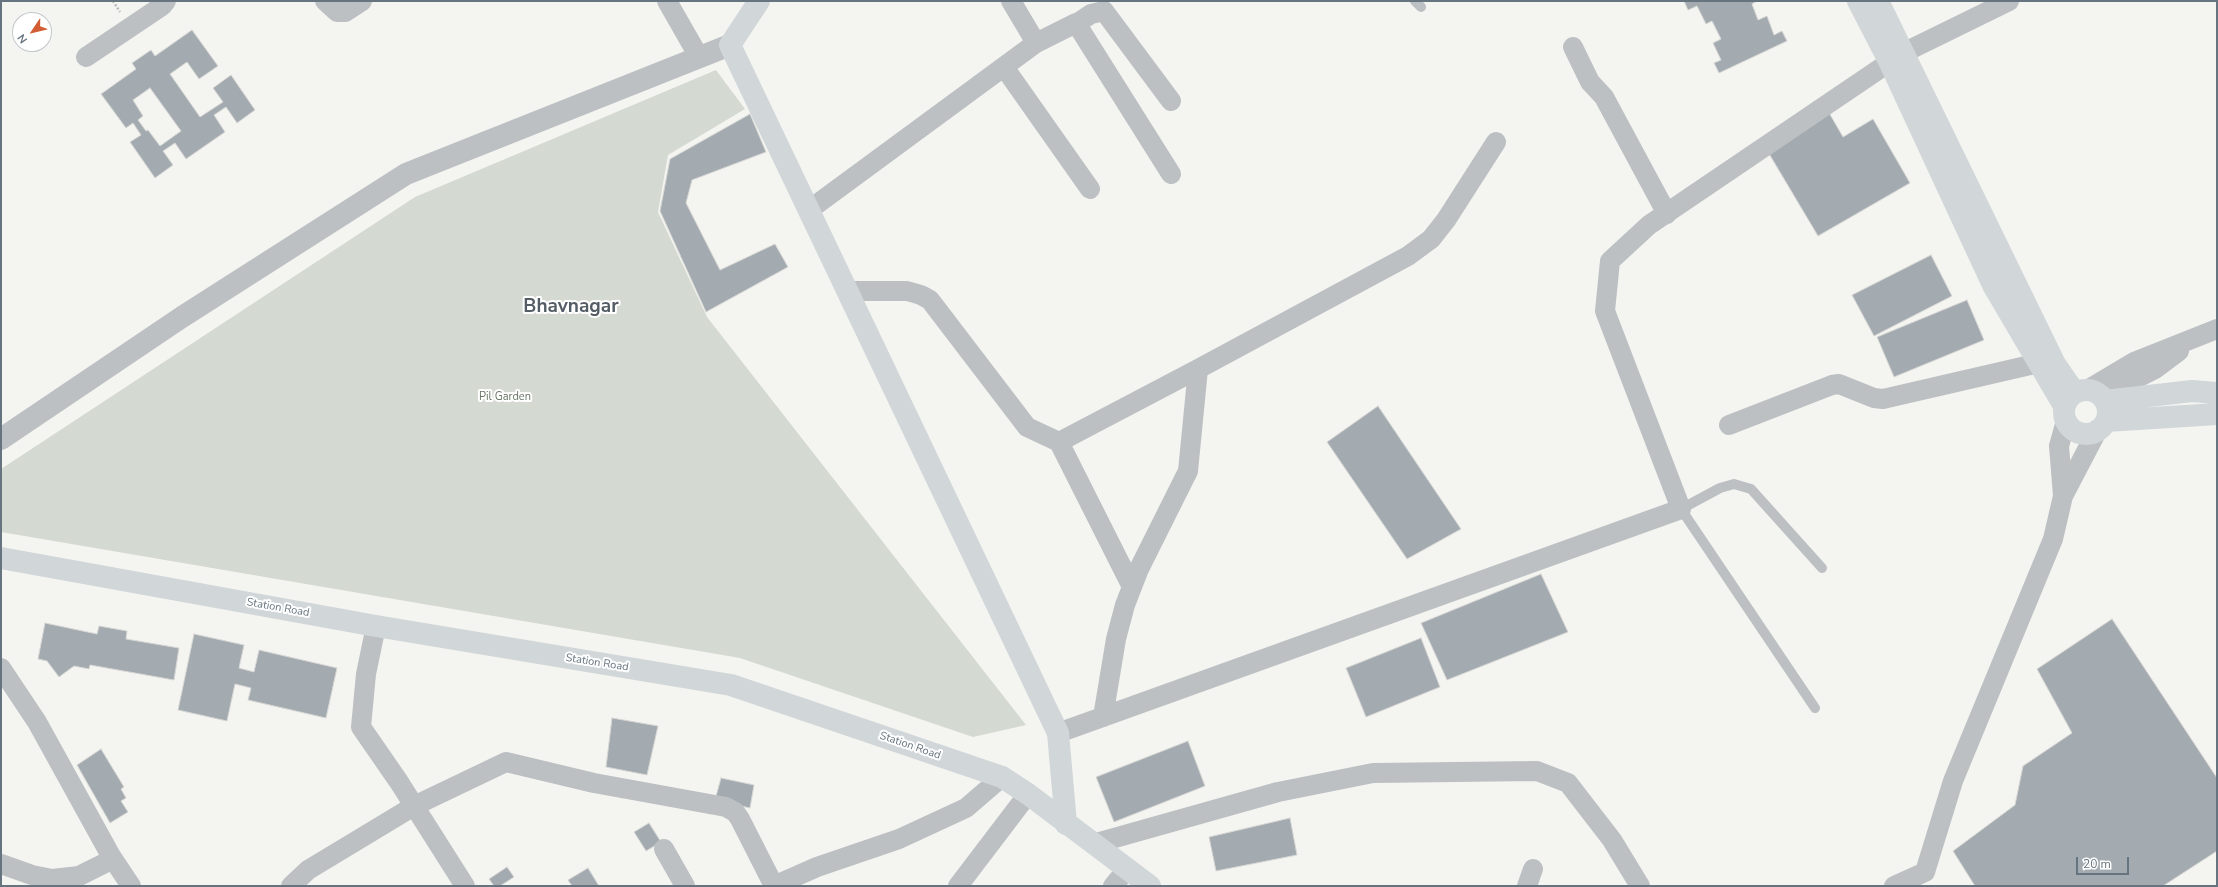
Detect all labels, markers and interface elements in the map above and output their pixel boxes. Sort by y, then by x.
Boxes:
north arrow [12,12,52,52]
text: N [14,31,31,46]
district label: Bhavnagar [523,296,619,318]
park label: Pil Garden [479,390,531,404]
street label: Station Road [246,596,310,620]
street label: Station Road [565,652,629,674]
street label: Station Road [878,729,942,763]
scale bar [2078,849,2131,875]
text: 20 m [2083,856,2111,872]

